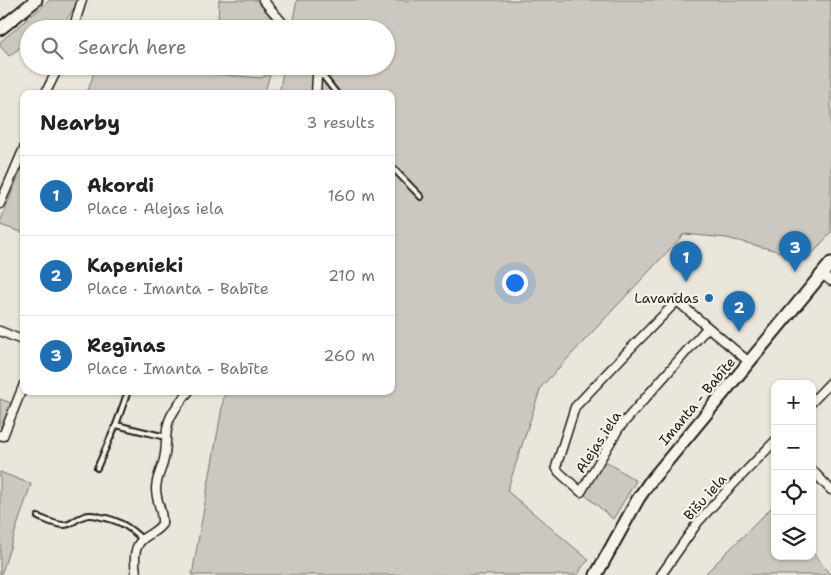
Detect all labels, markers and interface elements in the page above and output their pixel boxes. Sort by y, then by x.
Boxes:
search box [20,20,395,75]
icon: search [38,34,66,62]
text: Search here [78,35,187,60]
text: Nearby [40,109,120,137]
text: 3 results [306,112,375,133]
text: Akordi [87,173,154,198]
text: 1 [52,185,60,206]
text: 160 m [328,185,375,206]
text: Place · Alejas iela [87,198,224,219]
pin: 3 [779,231,811,272]
pin: 1 [670,241,702,282]
text: Kapenieki [87,253,183,278]
text: 2 [50,265,62,286]
text: 210 m [328,265,375,286]
your location [502,270,528,296]
text: Place · Imanta - Babīte [87,278,269,299]
place label: Lavandas [634,289,699,307]
pin: 2 [723,291,755,332]
marker: Lavandas [703,292,715,304]
text: Regīnas [87,333,166,358]
text: 3 [50,345,62,366]
text: 260 m [323,345,375,366]
street label: Imanta - Babīte [655,353,739,449]
text: Place · Imanta - Babīte [87,358,269,379]
map controls [771,380,816,560]
button: + [771,380,816,425]
street label: Alejas iela [571,407,625,476]
button: − [771,425,816,470]
street label: Bišu iela [680,470,731,524]
button: locate [771,470,816,515]
button: layers [771,515,816,560]

